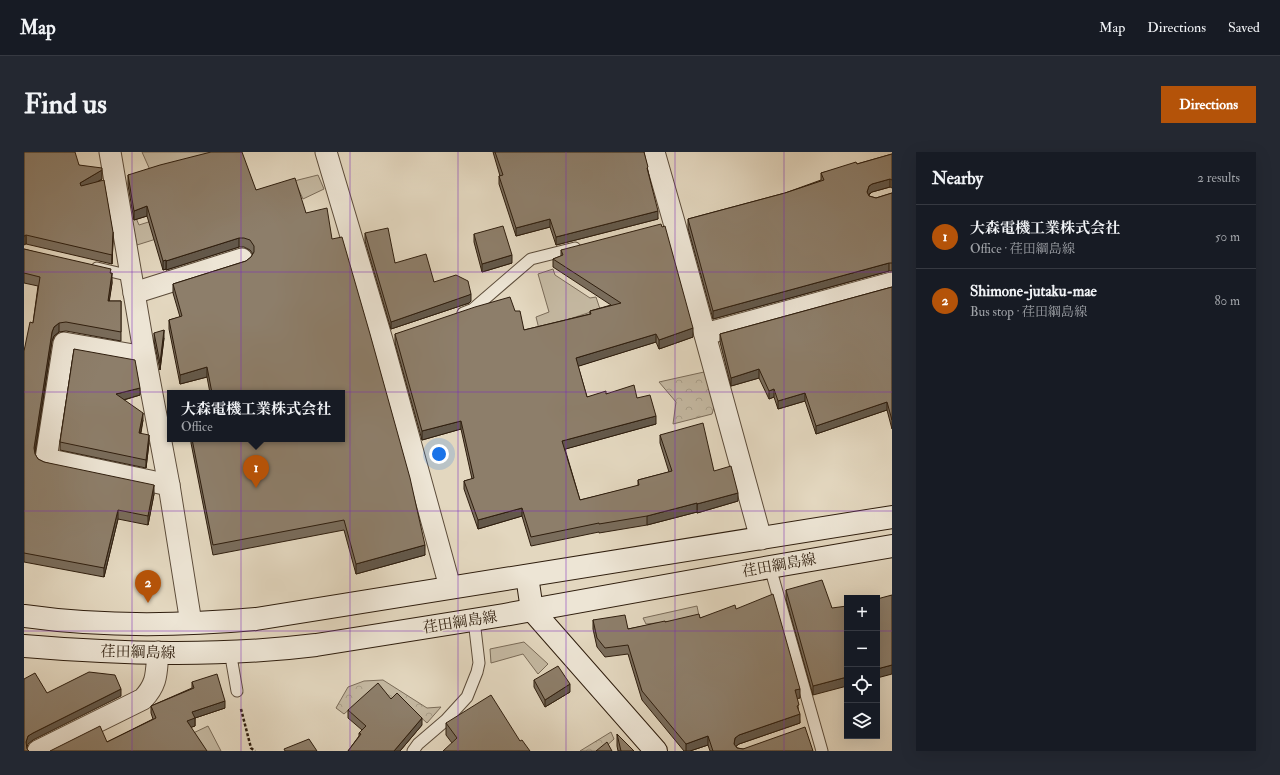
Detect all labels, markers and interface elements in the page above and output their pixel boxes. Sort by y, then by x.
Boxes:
text: Map [20,16,56,40]
text: Map [1099,19,1125,36]
text: Directions [1147,19,1206,36]
text: Saved [1228,19,1260,36]
button: Directions [1161,86,1256,123]
text: Find us [24,87,107,122]
text: Nearby [932,168,983,189]
text: 2 results [1197,170,1240,186]
text: 大森電機工業株式会社 [970,219,1120,238]
text: 1 [943,229,947,245]
text: 50 m [1215,229,1240,245]
text: Office · 荏田綱島線 [970,241,1075,257]
text: Shimone-jutaku-mae [970,282,1097,301]
text: 2 [942,293,948,309]
text: 80 m [1214,293,1240,309]
text: Bus stop · 荏田綱島線 [970,304,1087,320]
popup [167,390,345,442]
text: 大森電機工業株式会社 [181,400,331,419]
text: Office [181,419,213,435]
your location [429,444,449,464]
pin: 1 [243,455,269,488]
street label: 荏田綱島線 [740,550,818,581]
pin: 2 [135,570,161,603]
map controls [844,595,880,739]
button: + [844,595,880,631]
street label: 荏田綱島線 [422,607,499,638]
button: − [844,631,880,667]
street label: 荏田綱島線 [100,642,176,663]
button: locate [844,667,880,703]
button: layers [844,703,880,739]

